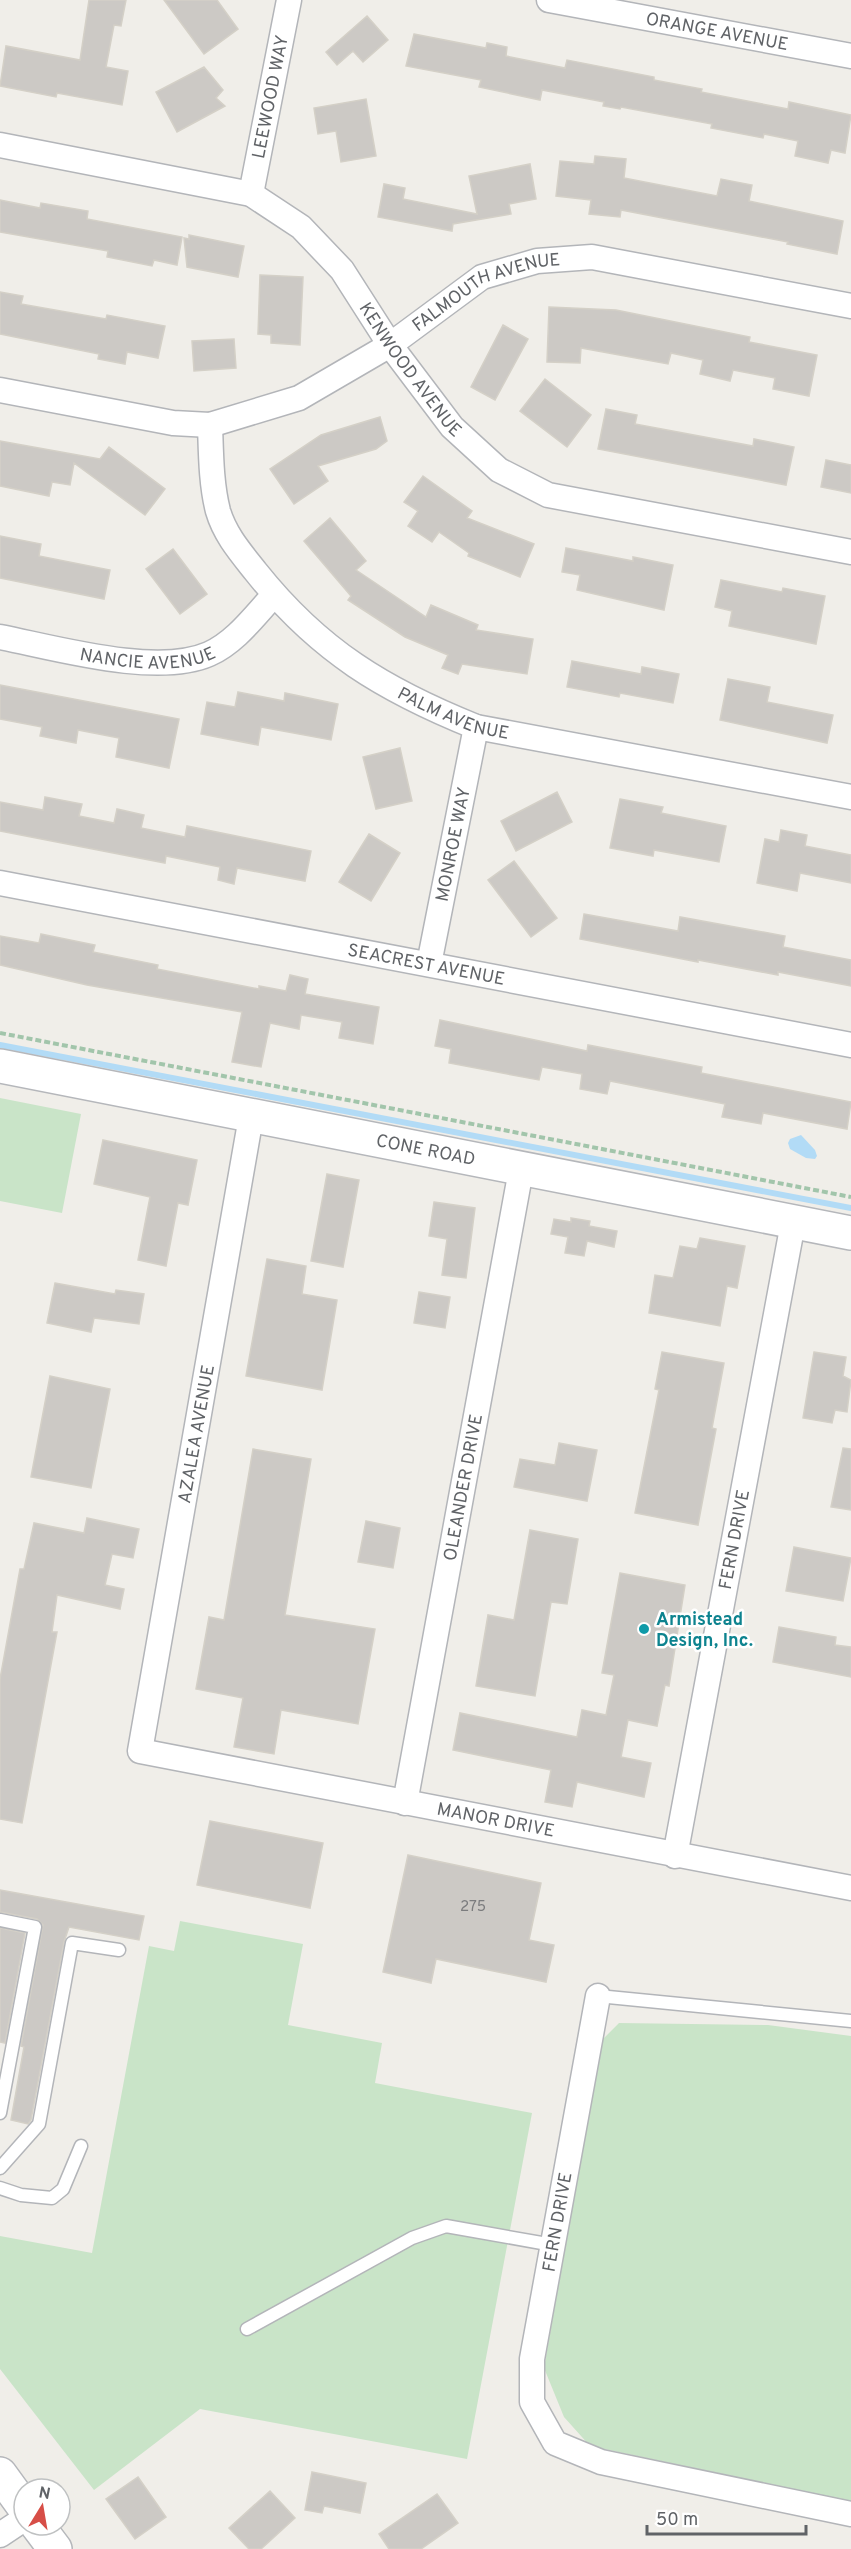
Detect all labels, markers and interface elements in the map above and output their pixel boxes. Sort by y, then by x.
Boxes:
street label: ORANGE AVENUE [644,8,790,57]
street label: LEEWOOD WAY [248,33,295,161]
street label: FALMOUTH AVENUE [408,249,561,338]
street label: KENWOOD AVENUE [353,299,466,443]
street label: NANCIE AVENUE [78,642,220,676]
street label: PALM AVENUE [393,683,511,746]
street label: MONROE WAY [432,785,477,904]
street label: SEACREST AVENUE [346,939,507,992]
street label: CONE ROAD [374,1130,477,1172]
street label: AZALEA AVENUE [174,1363,221,1505]
street label: OLEANDER DRIVE [440,1412,489,1563]
street label: FERN DRIVE [715,1488,756,1592]
place label: Armistead Design, Inc. [656,1609,753,1653]
marker: Armistead Design, Inc. [637,1622,651,1636]
street label: MANOR DRIVE [435,1798,556,1844]
house number: 275 [460,1898,486,1917]
street label: FERN DRIVE [538,2170,579,2274]
north arrow [12,2477,72,2537]
text: N [37,2483,52,2505]
scale bar [647,2498,806,2536]
text: 50 m [656,2509,698,2532]

